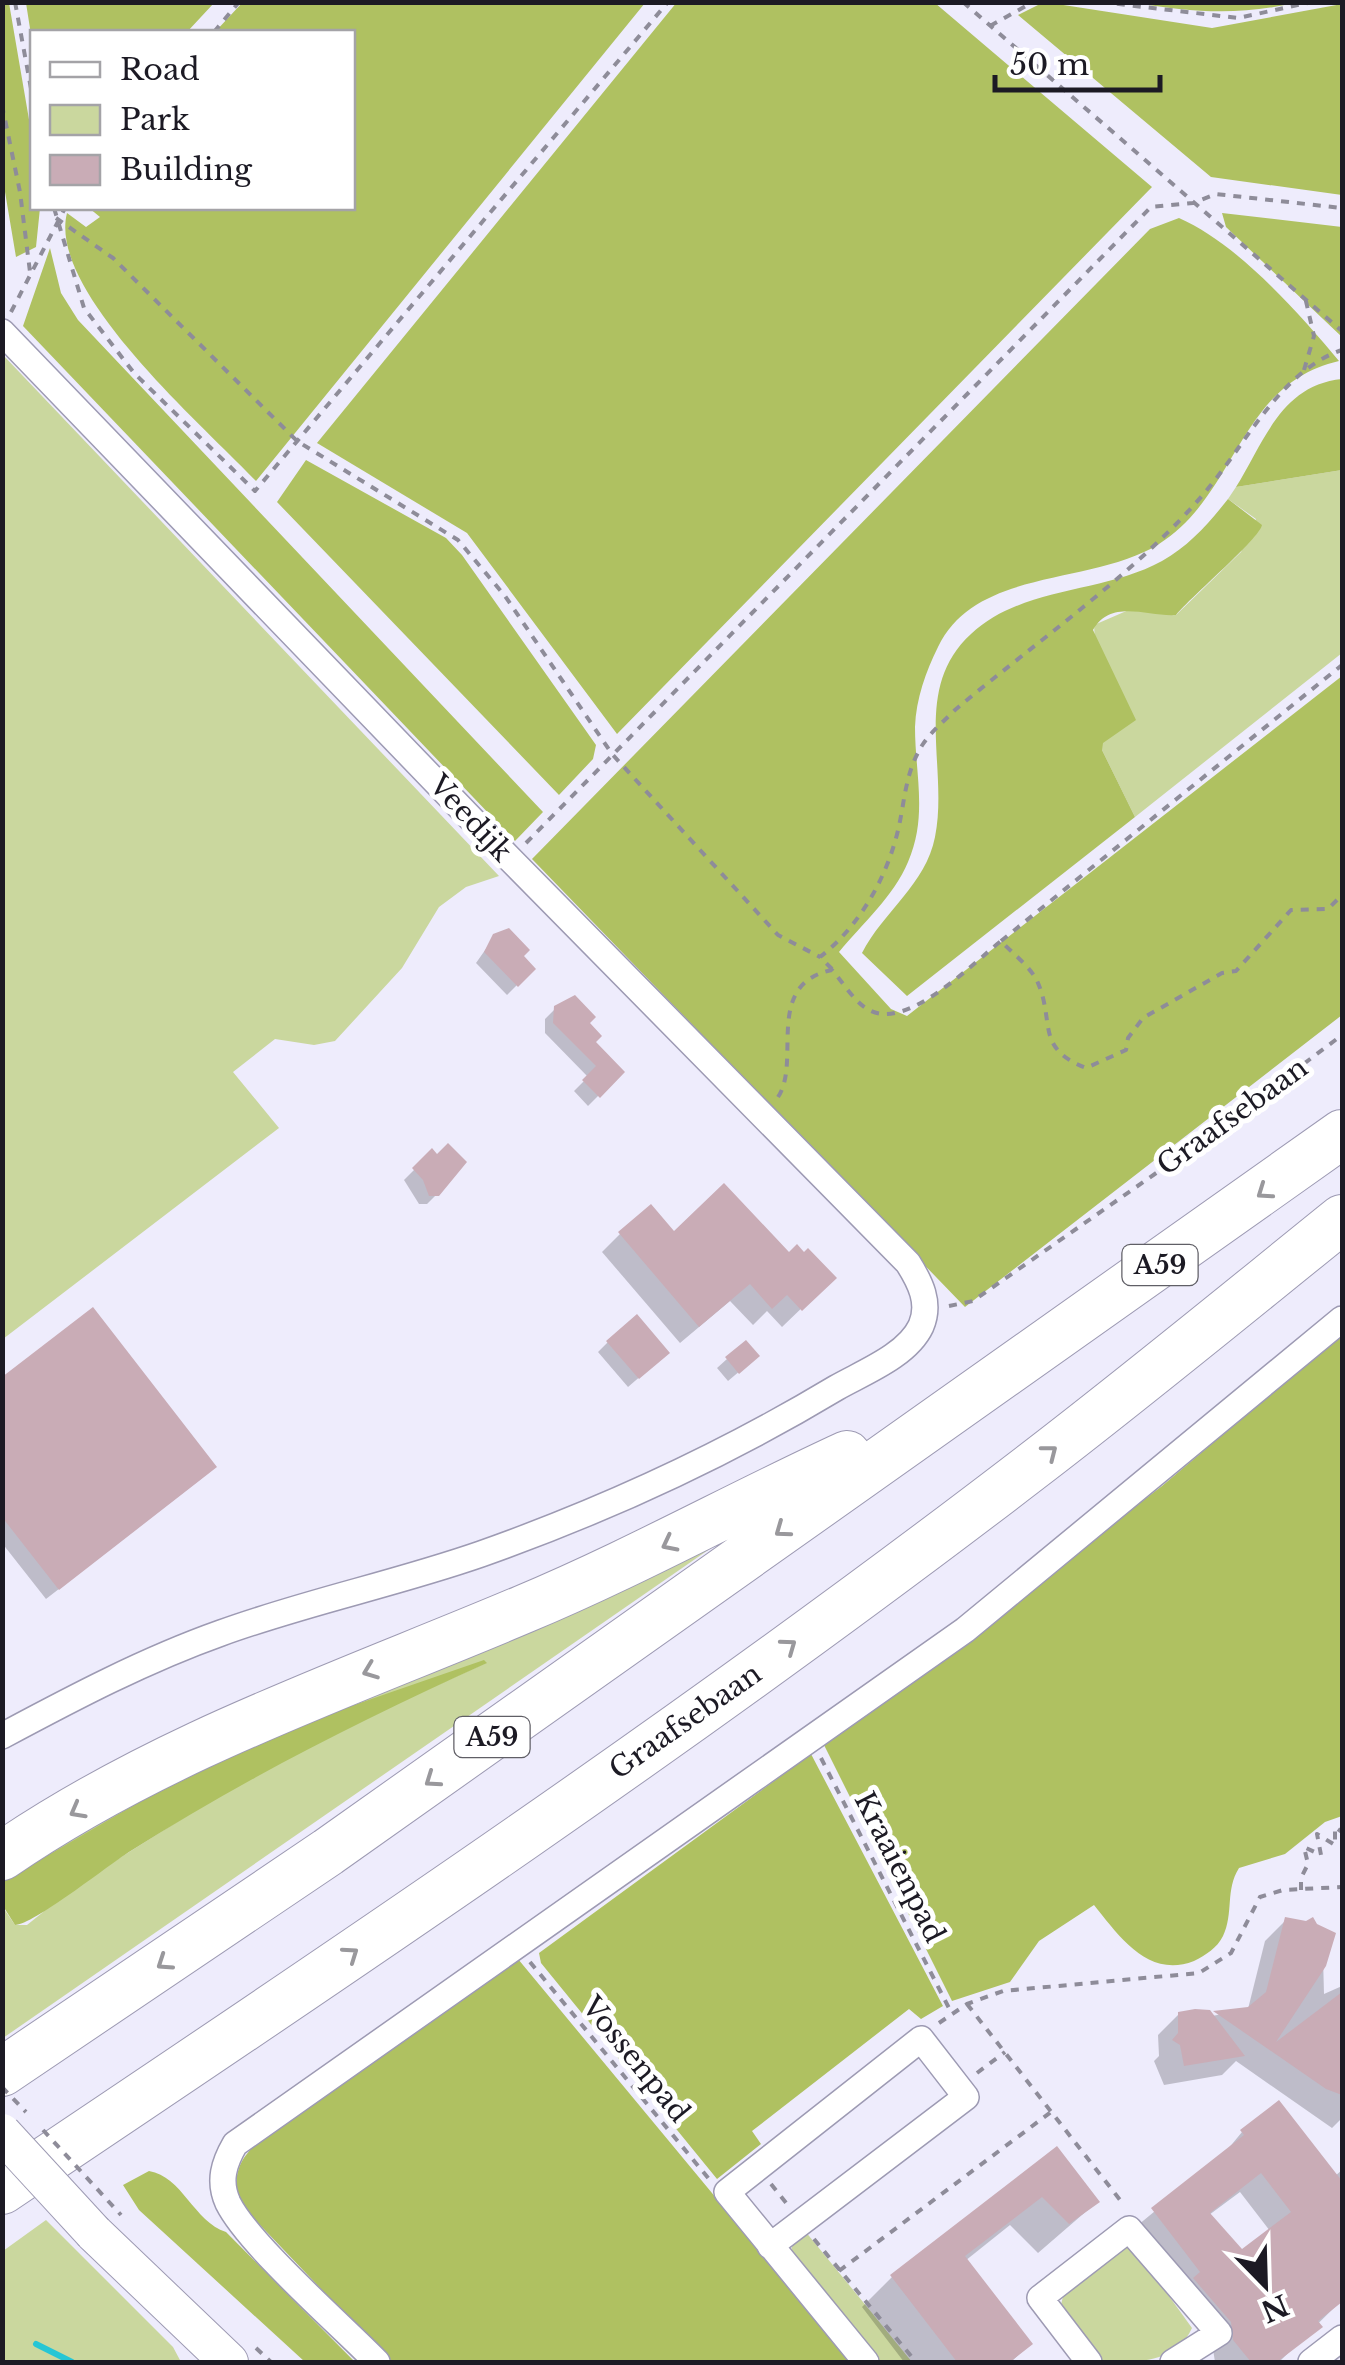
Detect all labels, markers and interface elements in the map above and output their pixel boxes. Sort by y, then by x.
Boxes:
legend [30,30,355,210]
scale bar [995,30,1160,92]
text: 50 m [1010,46,1089,83]
text: Road [120,51,200,88]
text: Park [120,101,190,138]
text: Building [120,151,253,188]
street label: Veedijk [421,767,520,870]
street label: Graafsebaan [1150,1050,1314,1183]
one-way arrow [1257,1180,1275,1198]
road number: A59 [1122,1245,1198,1285]
one-way arrow [1039,1446,1057,1464]
one-way arrow [775,1518,793,1536]
one-way arrow [661,1532,679,1552]
one-way arrow [778,1640,797,1659]
street label: Graafsebaan [602,1656,768,1787]
one-way arrow [362,1659,380,1679]
road number: A59 [454,1717,530,1757]
one-way arrow [424,1767,443,1786]
street label: Kraaienpad [847,1786,953,1949]
one-way arrow [69,1799,87,1818]
one-way arrow [340,1948,359,1966]
one-way arrow [156,1951,174,1970]
street label: Vossenpad [574,1988,697,2129]
north arrow [1215,2235,1315,2335]
text: N [1256,2286,1294,2329]

